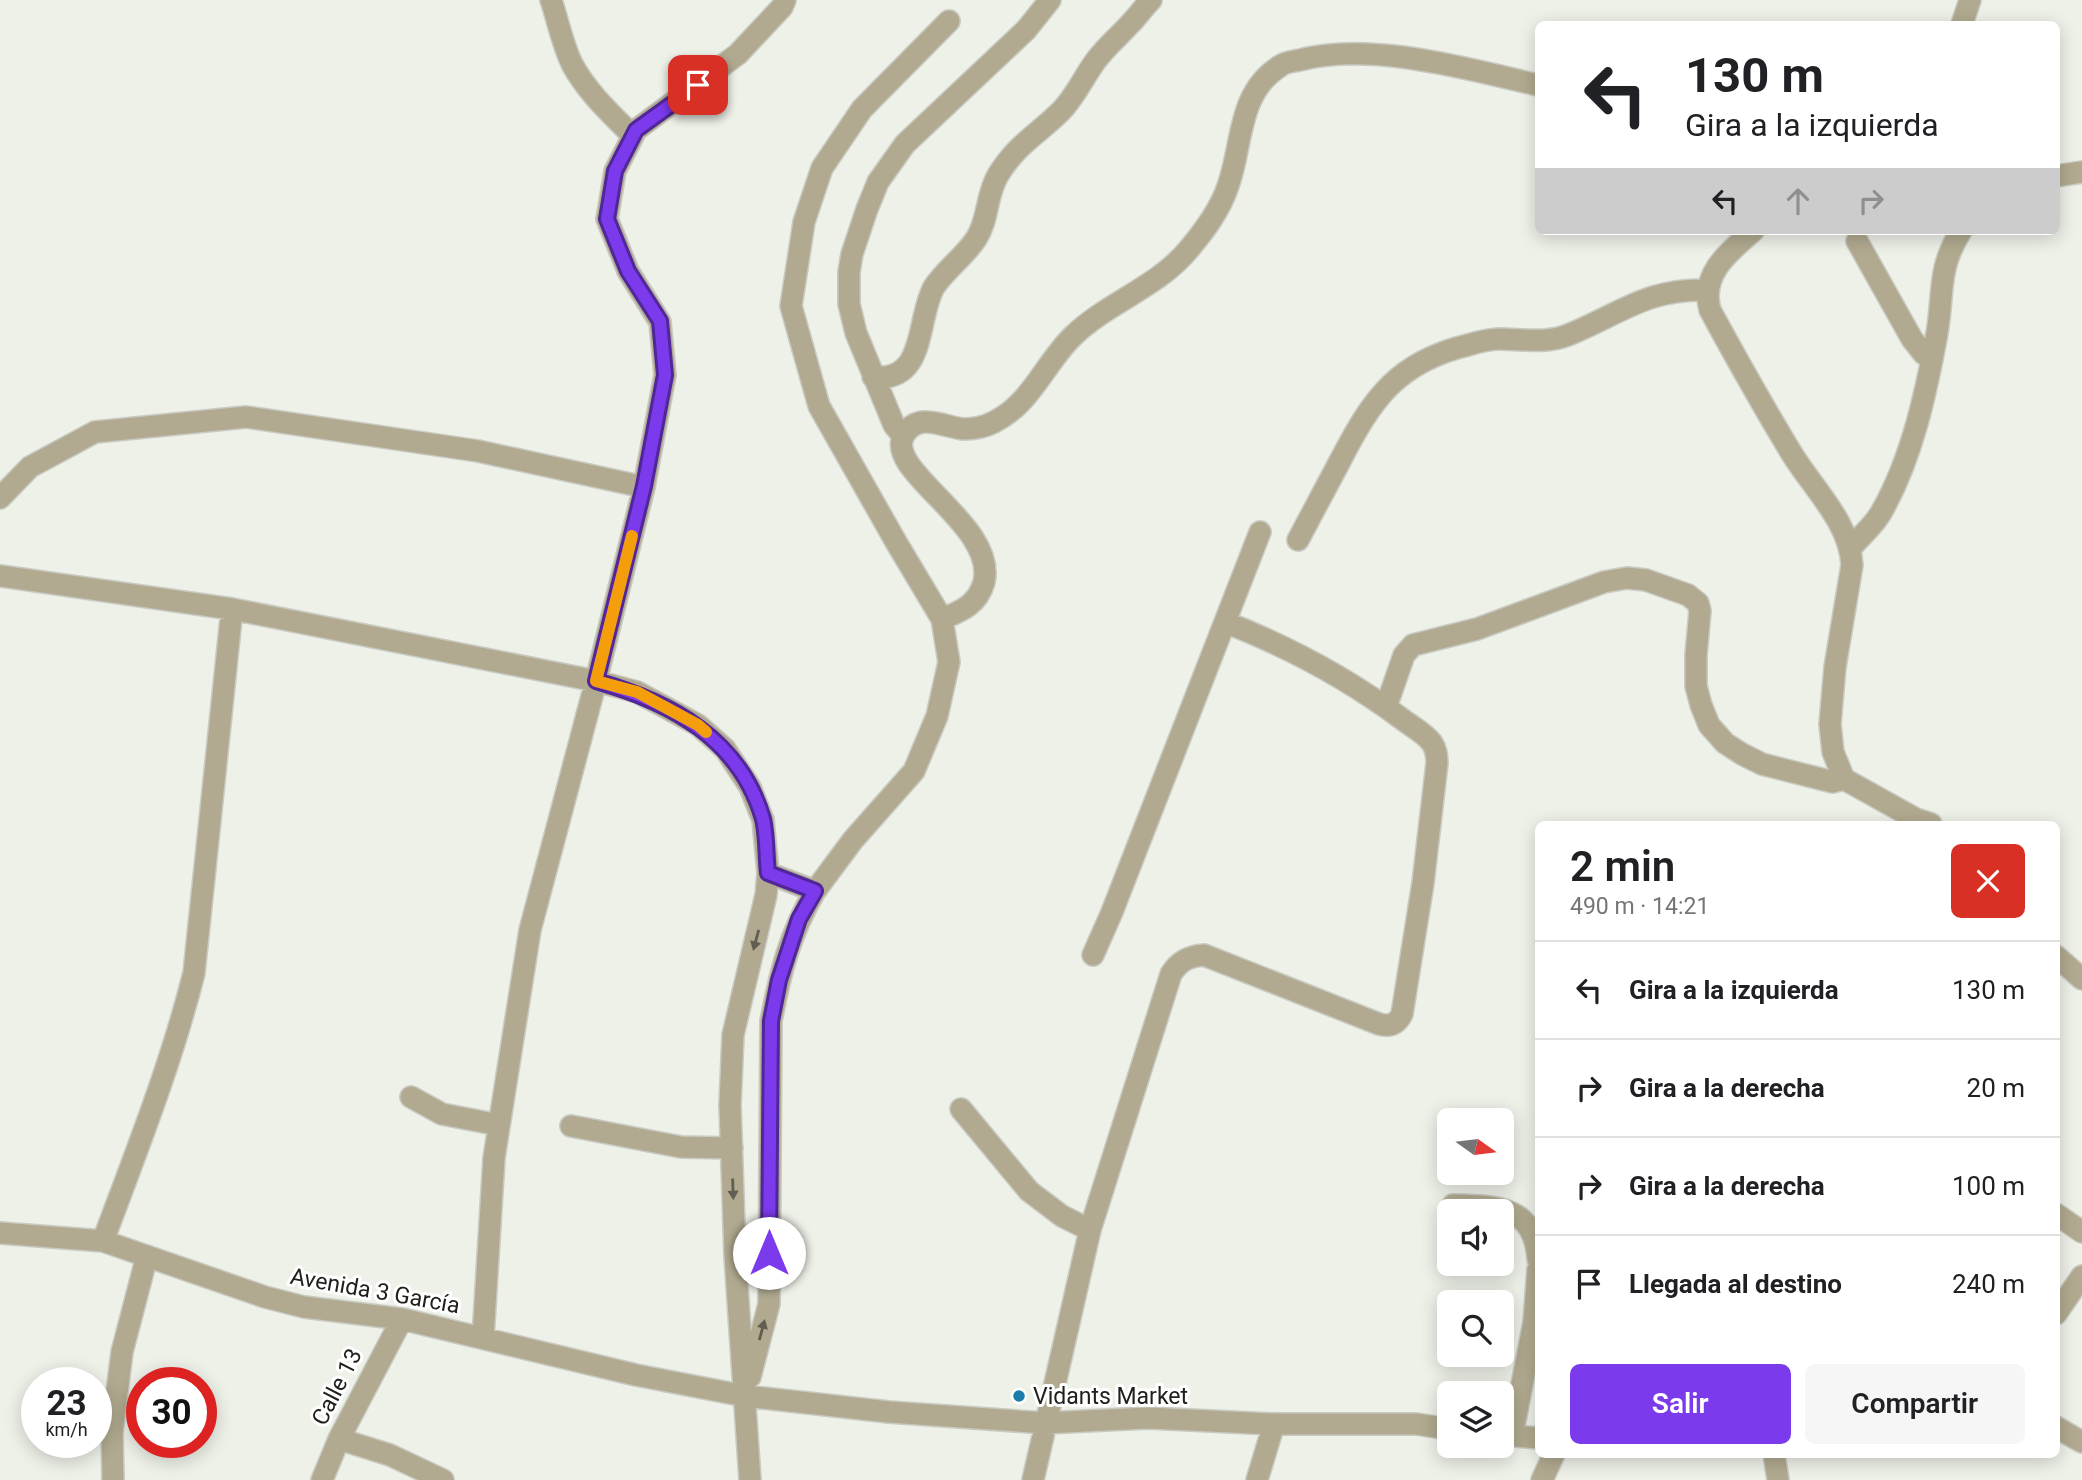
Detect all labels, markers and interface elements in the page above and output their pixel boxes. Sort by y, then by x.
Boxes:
text: 130 m [1685,47,1824,104]
icon: left [1570,49,1661,140]
pin [668,55,728,115]
icon: arrive [679,66,717,104]
text: Gira a la izquierda [1685,106,1939,144]
icon: left [1706,182,1744,220]
icon: ahead [1779,182,1817,220]
icon: right [1852,182,1890,220]
text: 2 min [1570,842,1675,891]
button: close [1951,844,2025,918]
text: 490 m · 14:21 [1570,893,1709,920]
one-way arrow [750,929,761,951]
icon: left [1570,971,1608,1009]
text: Gira a la izquierda [1629,975,1839,1005]
text: 130 m [1952,975,2025,1005]
icon: right [1570,1069,1608,1107]
text: Gira a la derecha [1629,1073,1825,1103]
text: 20 m [1967,1073,2025,1103]
north arrow [1437,1108,1514,1185]
map controls [1437,1108,1514,1458]
icon: right [1570,1167,1608,1205]
text: Gira a la derecha [1629,1171,1825,1201]
text: 100 m [1952,1171,2025,1201]
one-way arrow [728,1178,739,1200]
button: sound [1437,1199,1514,1276]
position arrow [732,1216,806,1290]
street label: Avenida 3 García [288,1263,462,1319]
icon: arrive [1570,1265,1608,1303]
text: Llegada al destino [1629,1269,1842,1299]
text: 240 m [1952,1269,2025,1299]
button: search [1437,1290,1514,1367]
one-way arrow [757,1318,768,1340]
street label: Calle 13 [306,1344,368,1430]
button: Salir [1570,1364,1791,1444]
button: Compartir [1805,1364,2025,1444]
speed limit sign: 30 [126,1367,217,1458]
button: layers [1437,1381,1514,1458]
text: 23 [46,1383,87,1424]
place label: Vidants Market [1033,1383,1188,1410]
marker: Vidants Market [1011,1388,1027,1404]
text: km/h [45,1419,88,1440]

